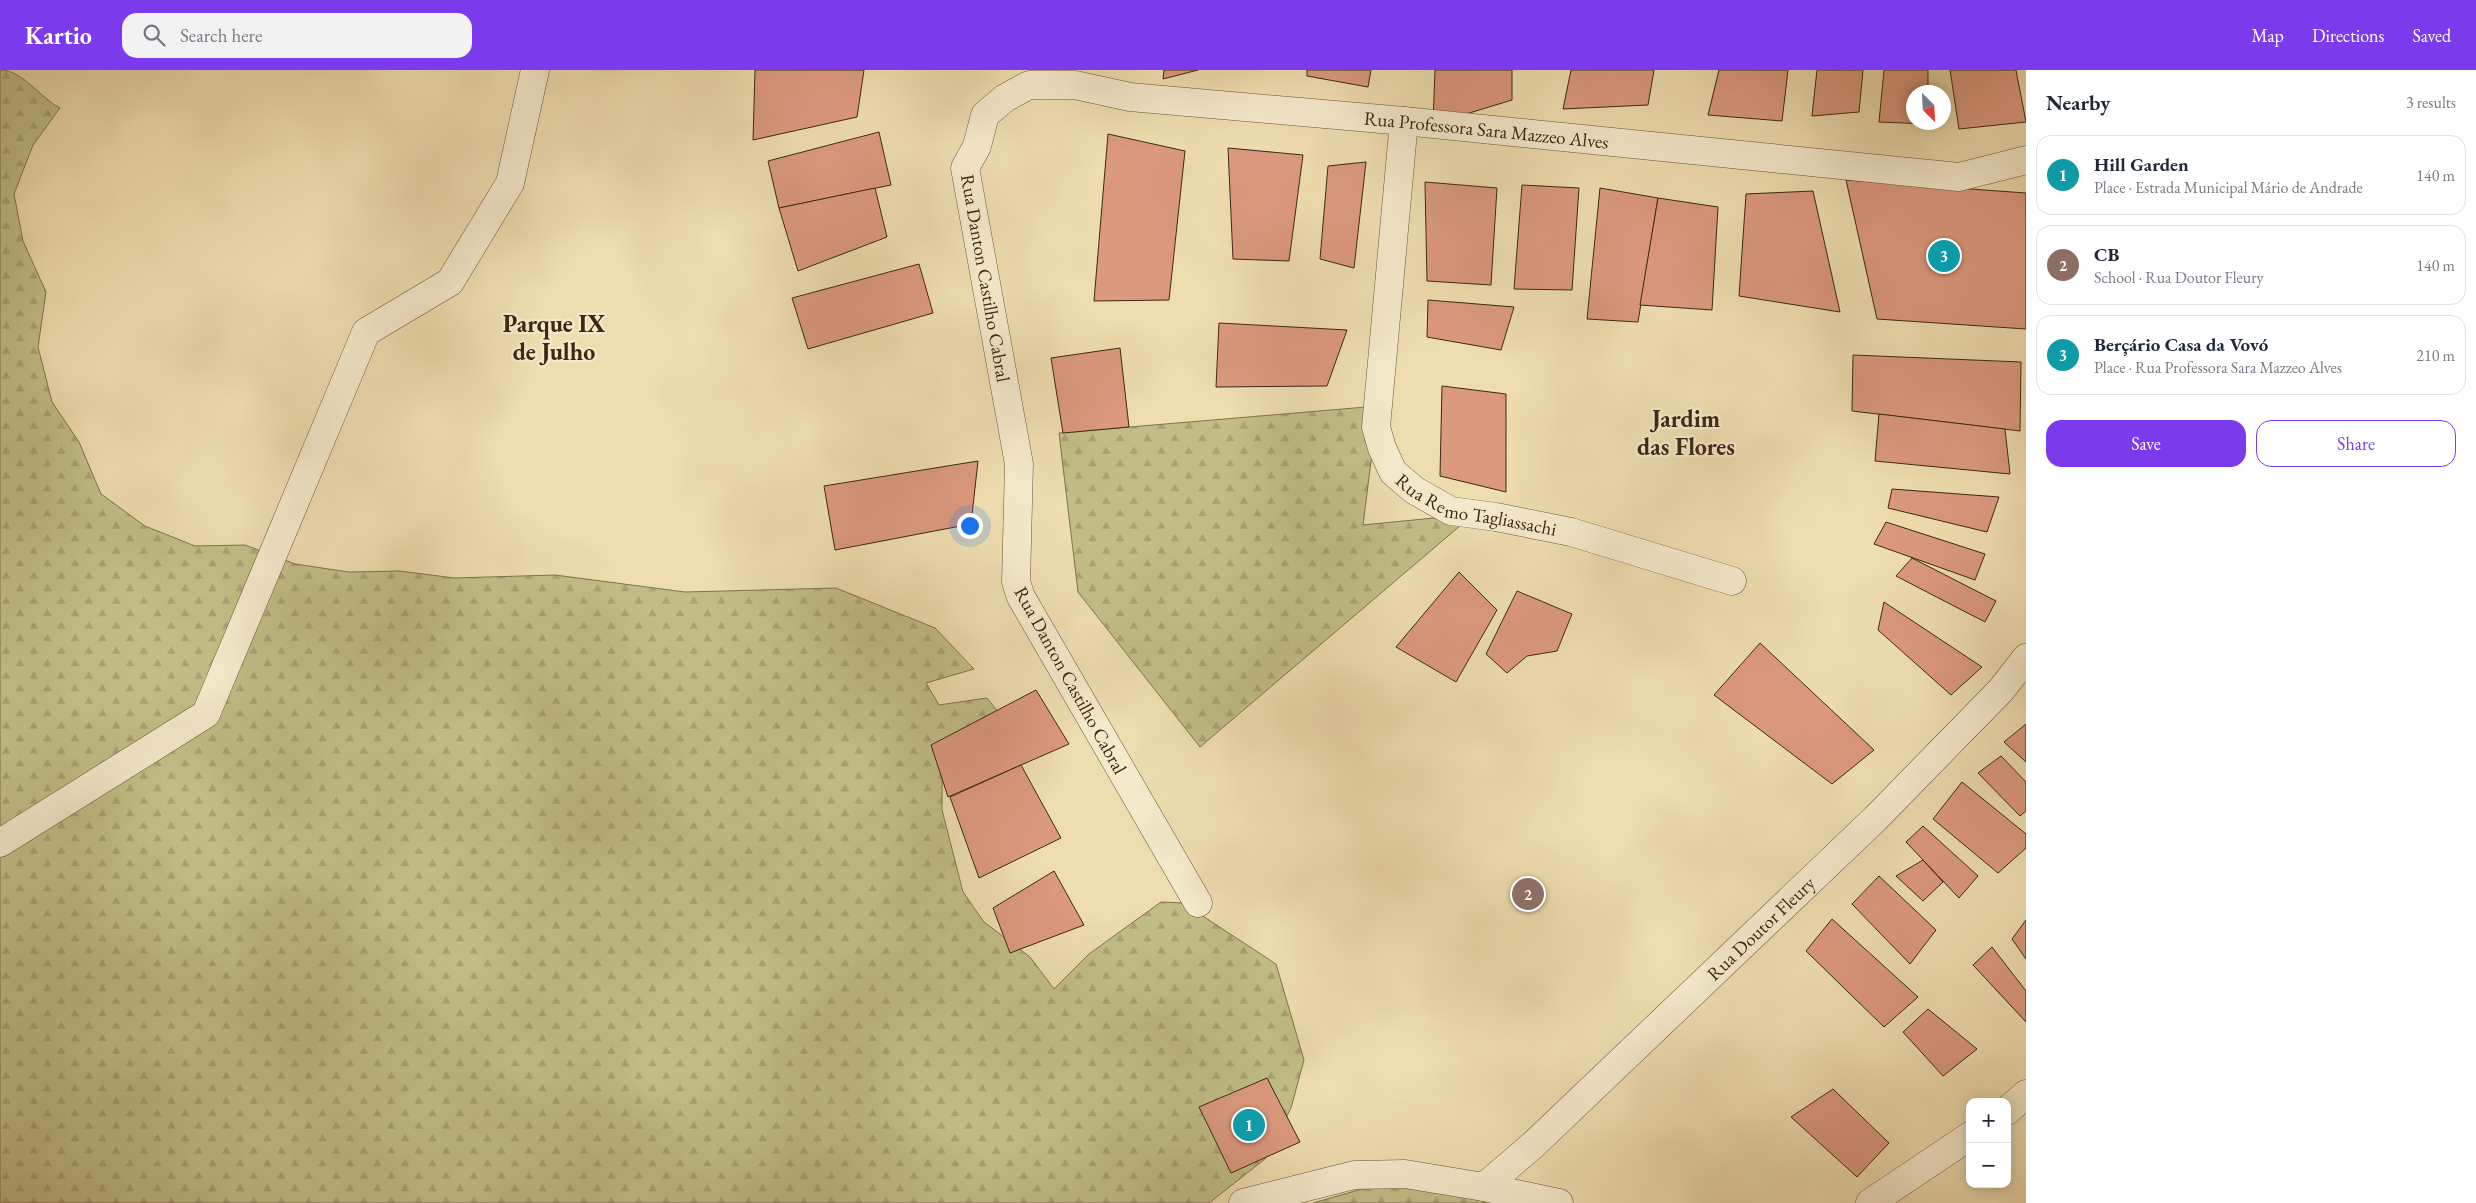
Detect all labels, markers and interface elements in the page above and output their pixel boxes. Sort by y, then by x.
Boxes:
search box [122,13,472,58]
text: Kartio [25,20,92,51]
icon: search [140,21,168,49]
text: Search here [180,23,262,48]
text: Map [2252,24,2284,47]
text: Directions [2312,24,2384,47]
text: Saved [2412,24,2451,47]
north arrow [1906,85,1951,130]
text: Nearby [2046,89,2110,116]
text: 3 results [2406,92,2456,113]
street label: Rua Professora Sara Mazzeo Alves [1363,106,1610,155]
text: Hill Garden [2094,152,2189,177]
text: 1 [2059,165,2067,186]
text: 140 m [2416,165,2455,186]
street label: Rua Danton Castilho Cabral [955,172,1016,384]
text: Place · Estrada Municipal Mário de Andrade [2094,177,2363,198]
pin: 3 [1928,237,1960,275]
text: CB [2094,242,2119,267]
text: 2 [2059,255,2067,276]
text: 140 m [2416,255,2455,276]
text: School · Rua Doutor Fleury [2094,267,2264,288]
district label: Parque IX de Julho [503,308,605,367]
text: Berçário Casa da Vovó [2094,332,2268,357]
text: 3 [2059,345,2067,366]
text: 210 m [2416,345,2455,366]
text: Place · Rua Professora Sara Mazzeo Alves [2094,357,2342,378]
district label: Jardim das Flores [1637,403,1735,462]
button: Save [2046,420,2246,467]
button: Share [2256,420,2456,467]
street label: Rua Remo Tagliassachi [1390,468,1559,542]
your location [957,513,983,539]
street label: Rua Danton Castilho Cabral [1009,582,1133,779]
street label: Rua Doutor Fleury [1701,870,1821,986]
pin: 2 [1512,875,1544,913]
map controls [1966,1098,2011,1188]
button: + [1966,1098,2011,1143]
pin: 1 [1233,1106,1265,1144]
button: − [1966,1143,2011,1188]

